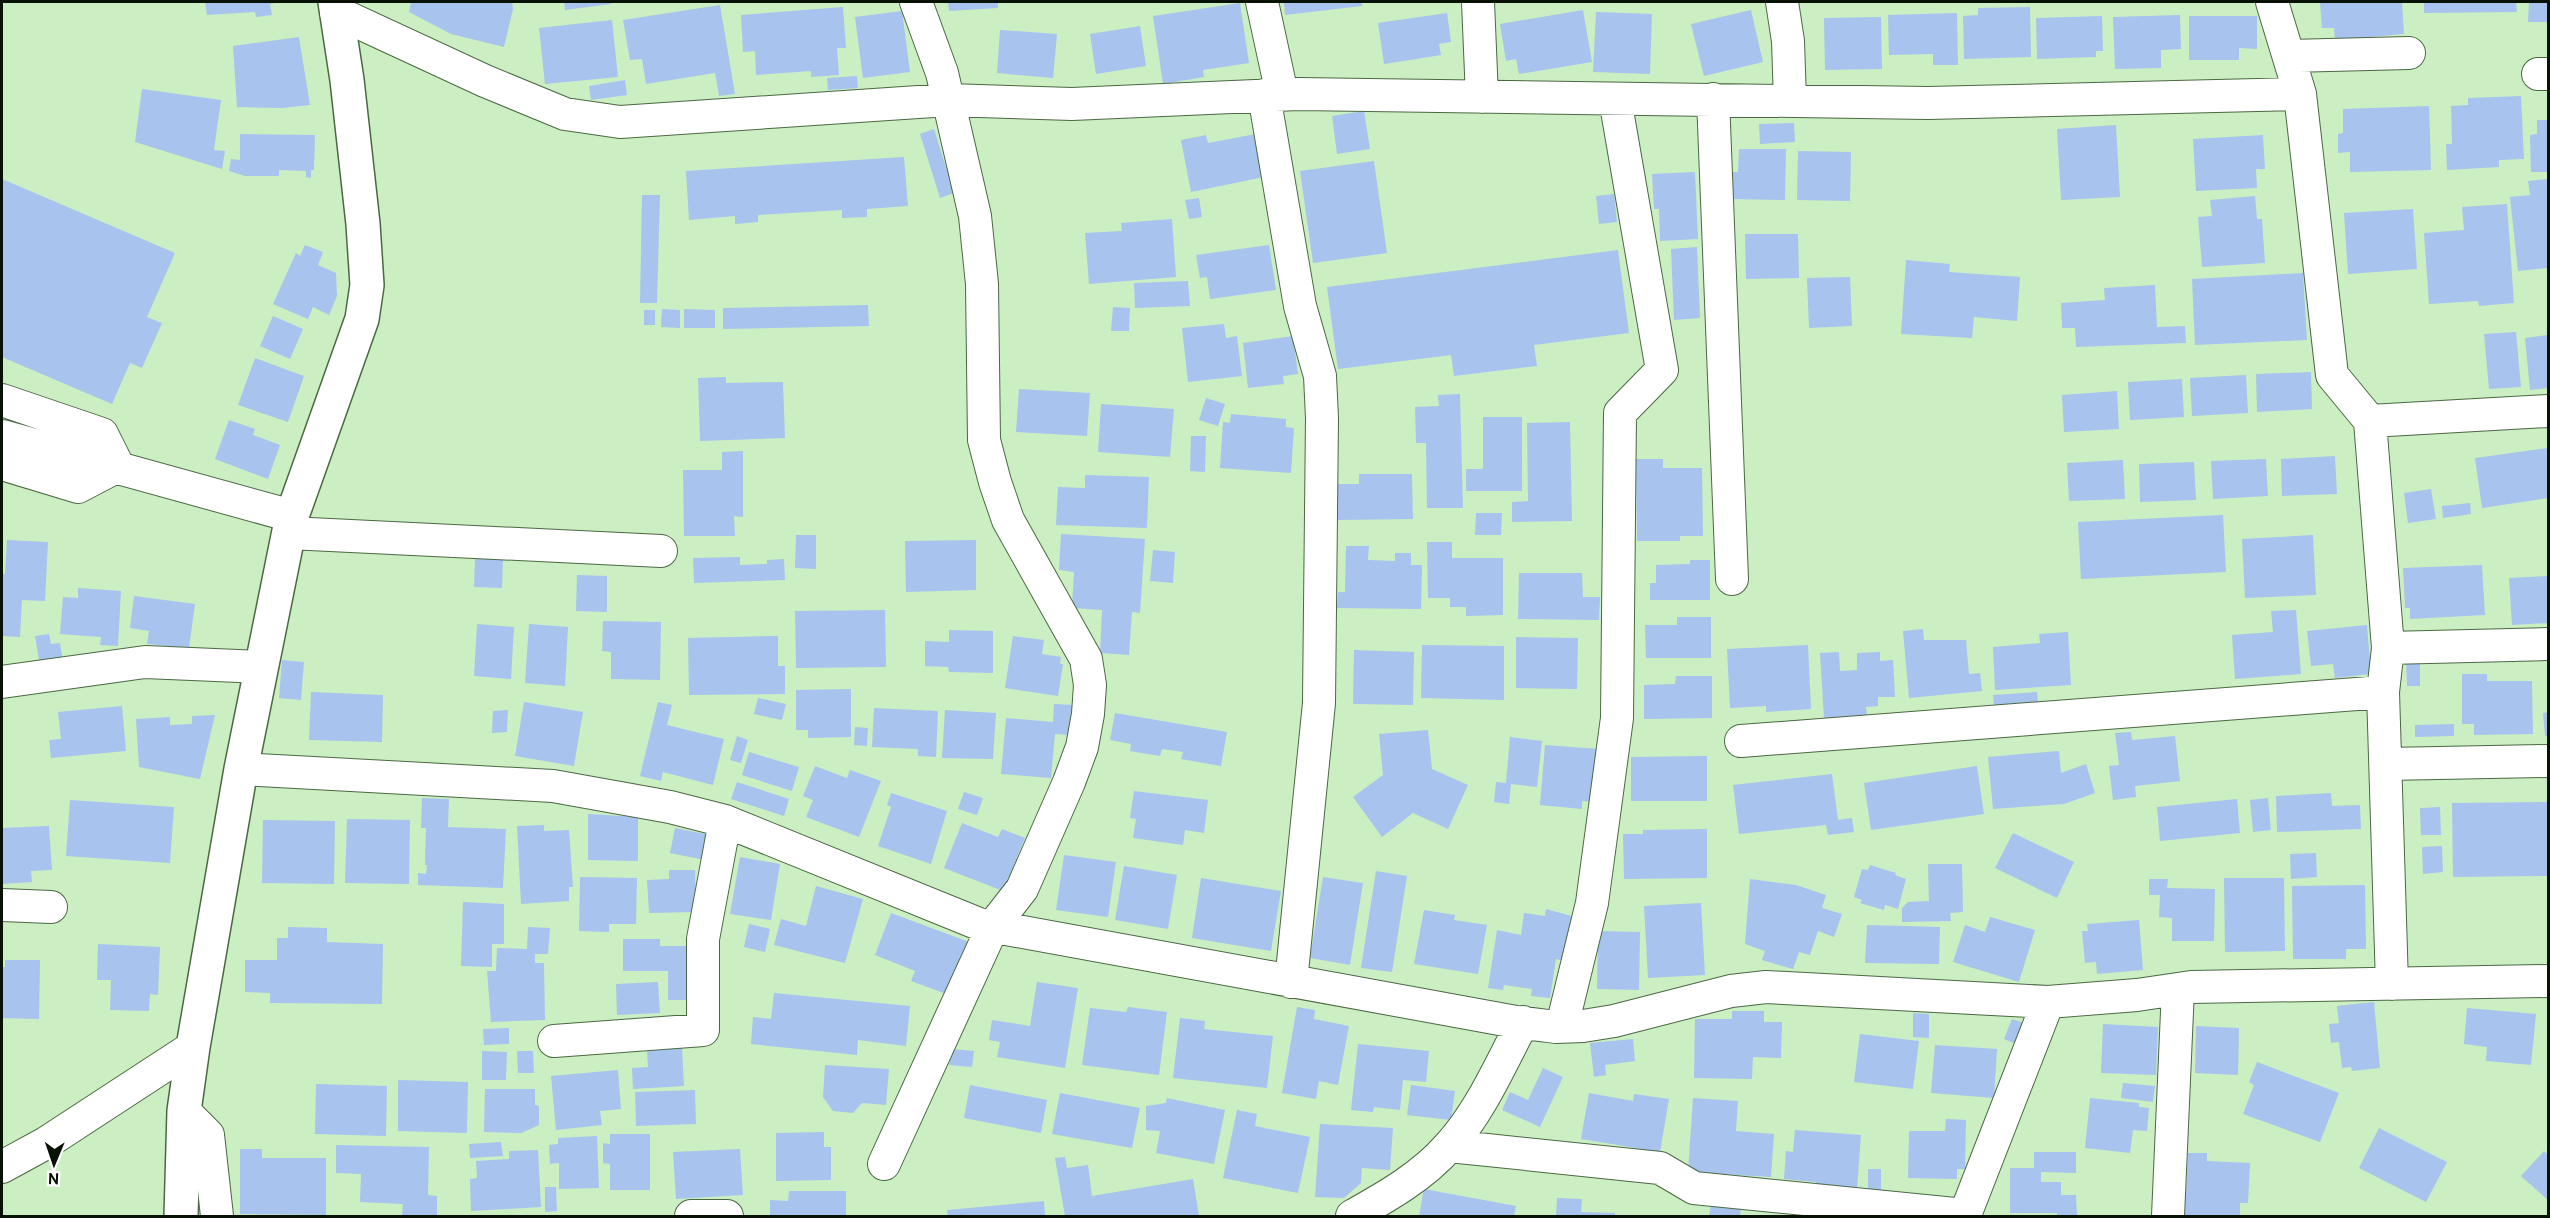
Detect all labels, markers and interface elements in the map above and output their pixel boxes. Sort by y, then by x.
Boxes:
north arrow [24,1134,84,1194]
text: N [47,1167,60,1187]

